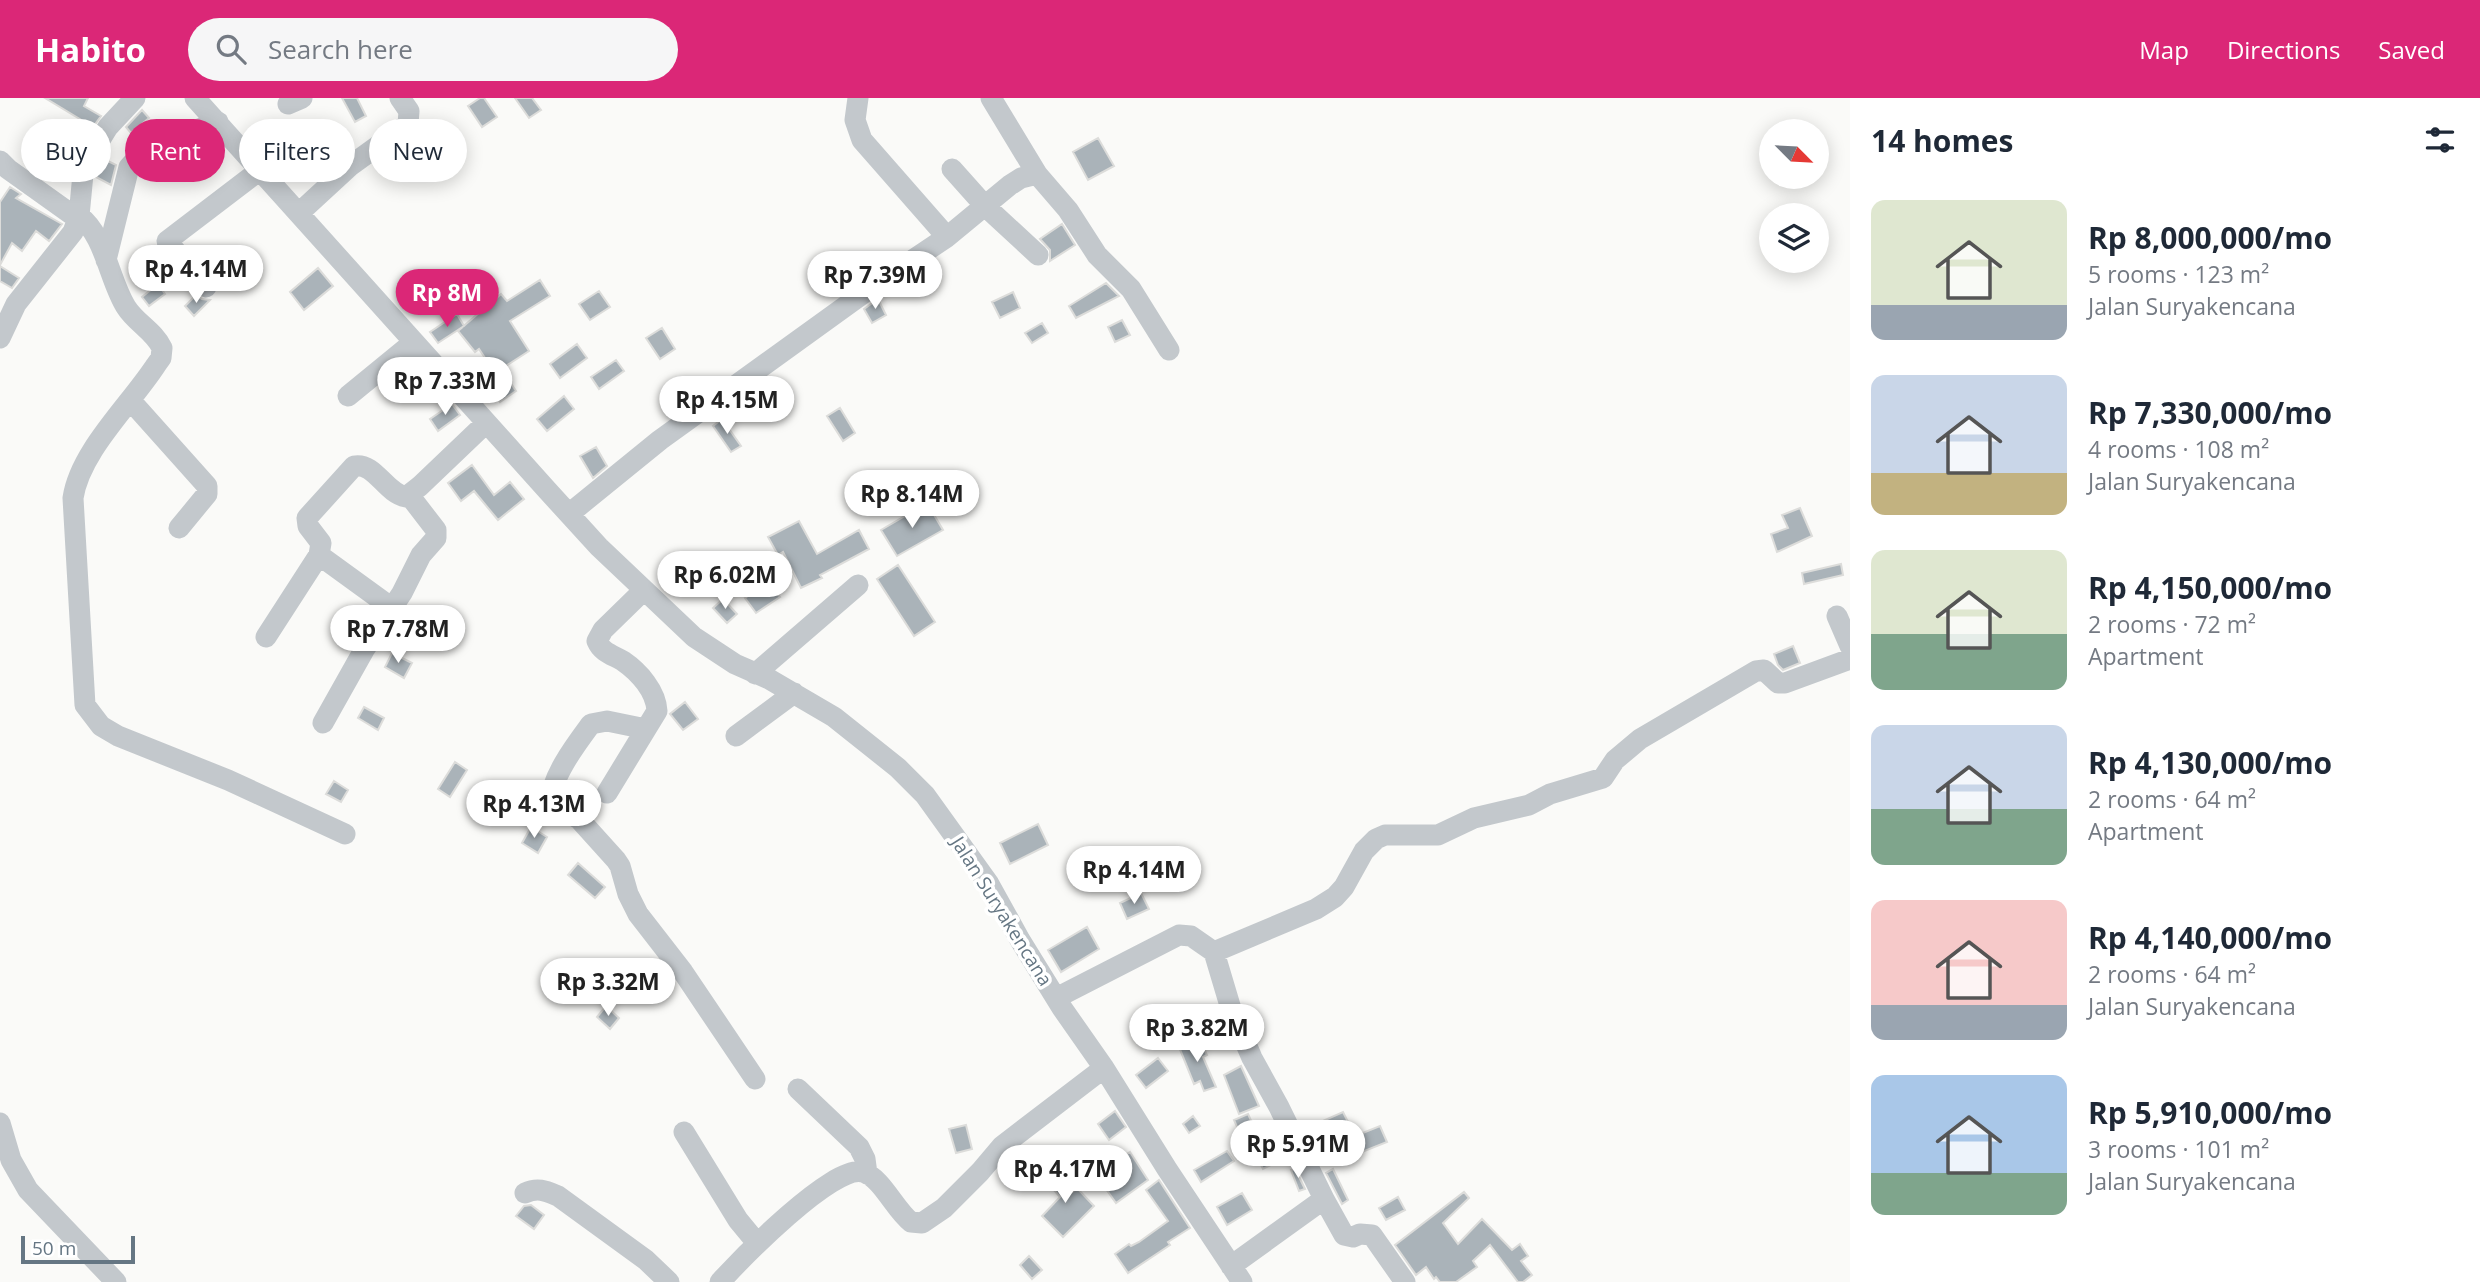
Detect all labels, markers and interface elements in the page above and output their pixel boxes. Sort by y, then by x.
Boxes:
search box [188,18,678,81]
text: Habito [35,27,146,72]
icon: search [212,30,250,68]
text: Search here [268,31,413,67]
text: Map [2139,33,2189,66]
text: Directions [2227,33,2340,66]
text: Saved [2378,33,2445,66]
chip: Buy [21,119,111,182]
chip: Rent [125,119,225,182]
chip: Filters [239,119,355,182]
chip: New [369,119,467,182]
north arrow [1759,119,1829,189]
map controls [1759,119,1829,273]
text: 14 homes [1871,120,2014,161]
icon: filters [2421,121,2459,159]
button: layers [1759,203,1829,273]
text: Rp 8,000,000/mo [2088,217,2332,258]
icon: home [1927,228,2011,312]
pin: Rp 4.14M [124,246,268,305]
text: Rp 4.14M [144,252,248,284]
pin: Rp 7.39M [803,252,947,311]
text: Rp 7.39M [823,258,927,290]
text: 5 rooms · 123 m² [2088,258,2269,290]
pin: Rp 8M [398,270,496,329]
text: Rp 8M [412,276,482,308]
text: Jalan Suryakencana [2088,290,2296,322]
pin: Rp 7.33M [373,358,517,417]
text: Rp 7.33M [393,364,497,396]
pin: Rp 4.15M [655,376,799,436]
text: Rp 4.15M [675,383,779,415]
text: Rp 7,330,000/mo [2088,392,2332,433]
icon: home [1927,403,2011,487]
text: 4 rooms · 108 m² [2088,433,2269,465]
text: Jalan Suryakencana [2088,465,2296,497]
pin: Rp 8.14M [840,470,984,530]
text: Rp 8.14M [860,477,964,509]
pin: Rp 6.02M [653,552,797,611]
text: Rp 6.02M [673,558,777,590]
text: Rp 4,150,000/mo [2088,567,2332,608]
icon: home [1927,578,2011,662]
pin: Rp 7.78M [326,606,470,665]
text: 2 rooms · 72 m² [2088,608,2256,640]
text: Rp 7.78M [346,612,450,644]
text: Apartment [2088,640,2204,672]
text: Rp 4,130,000/mo [2088,742,2332,783]
icon: home [1927,753,2011,837]
pin: Rp 4.13M [462,780,606,840]
text: 2 rooms · 64 m² [2088,783,2256,815]
text: Rp 4.13M [482,787,586,819]
text: Apartment [2088,815,2204,847]
street label: Jalan Suryakencana [944,830,1059,991]
pin: Rp 4.14M [1062,846,1206,906]
text: Rp 4.14M [1082,853,1186,885]
text: Rp 4,140,000/mo [2088,917,2332,958]
icon: home [1927,928,2011,1012]
pin: Rp 3.32M [536,958,680,1018]
text: 2 rooms · 64 m² [2088,958,2256,990]
text: Rp 3.32M [556,965,660,997]
text: Jalan Suryakencana [2088,990,2296,1022]
pin: Rp 3.82M [1125,1004,1269,1064]
text: Rp 3.82M [1145,1011,1249,1043]
text: Rp 5,910,000/mo [2088,1092,2332,1133]
icon: home [1927,1103,2011,1187]
pin: Rp 5.91M [1226,1121,1370,1180]
text: Rp 5.91M [1246,1127,1350,1159]
text: 3 rooms · 101 m² [2088,1133,2269,1165]
pin: Rp 4.17M [993,1146,1137,1205]
text: Rp 4.17M [1013,1152,1117,1184]
text: Jalan Suryakencana [2088,1165,2296,1197]
scale bar [21,1233,135,1265]
text: 50 m [32,1235,76,1261]

